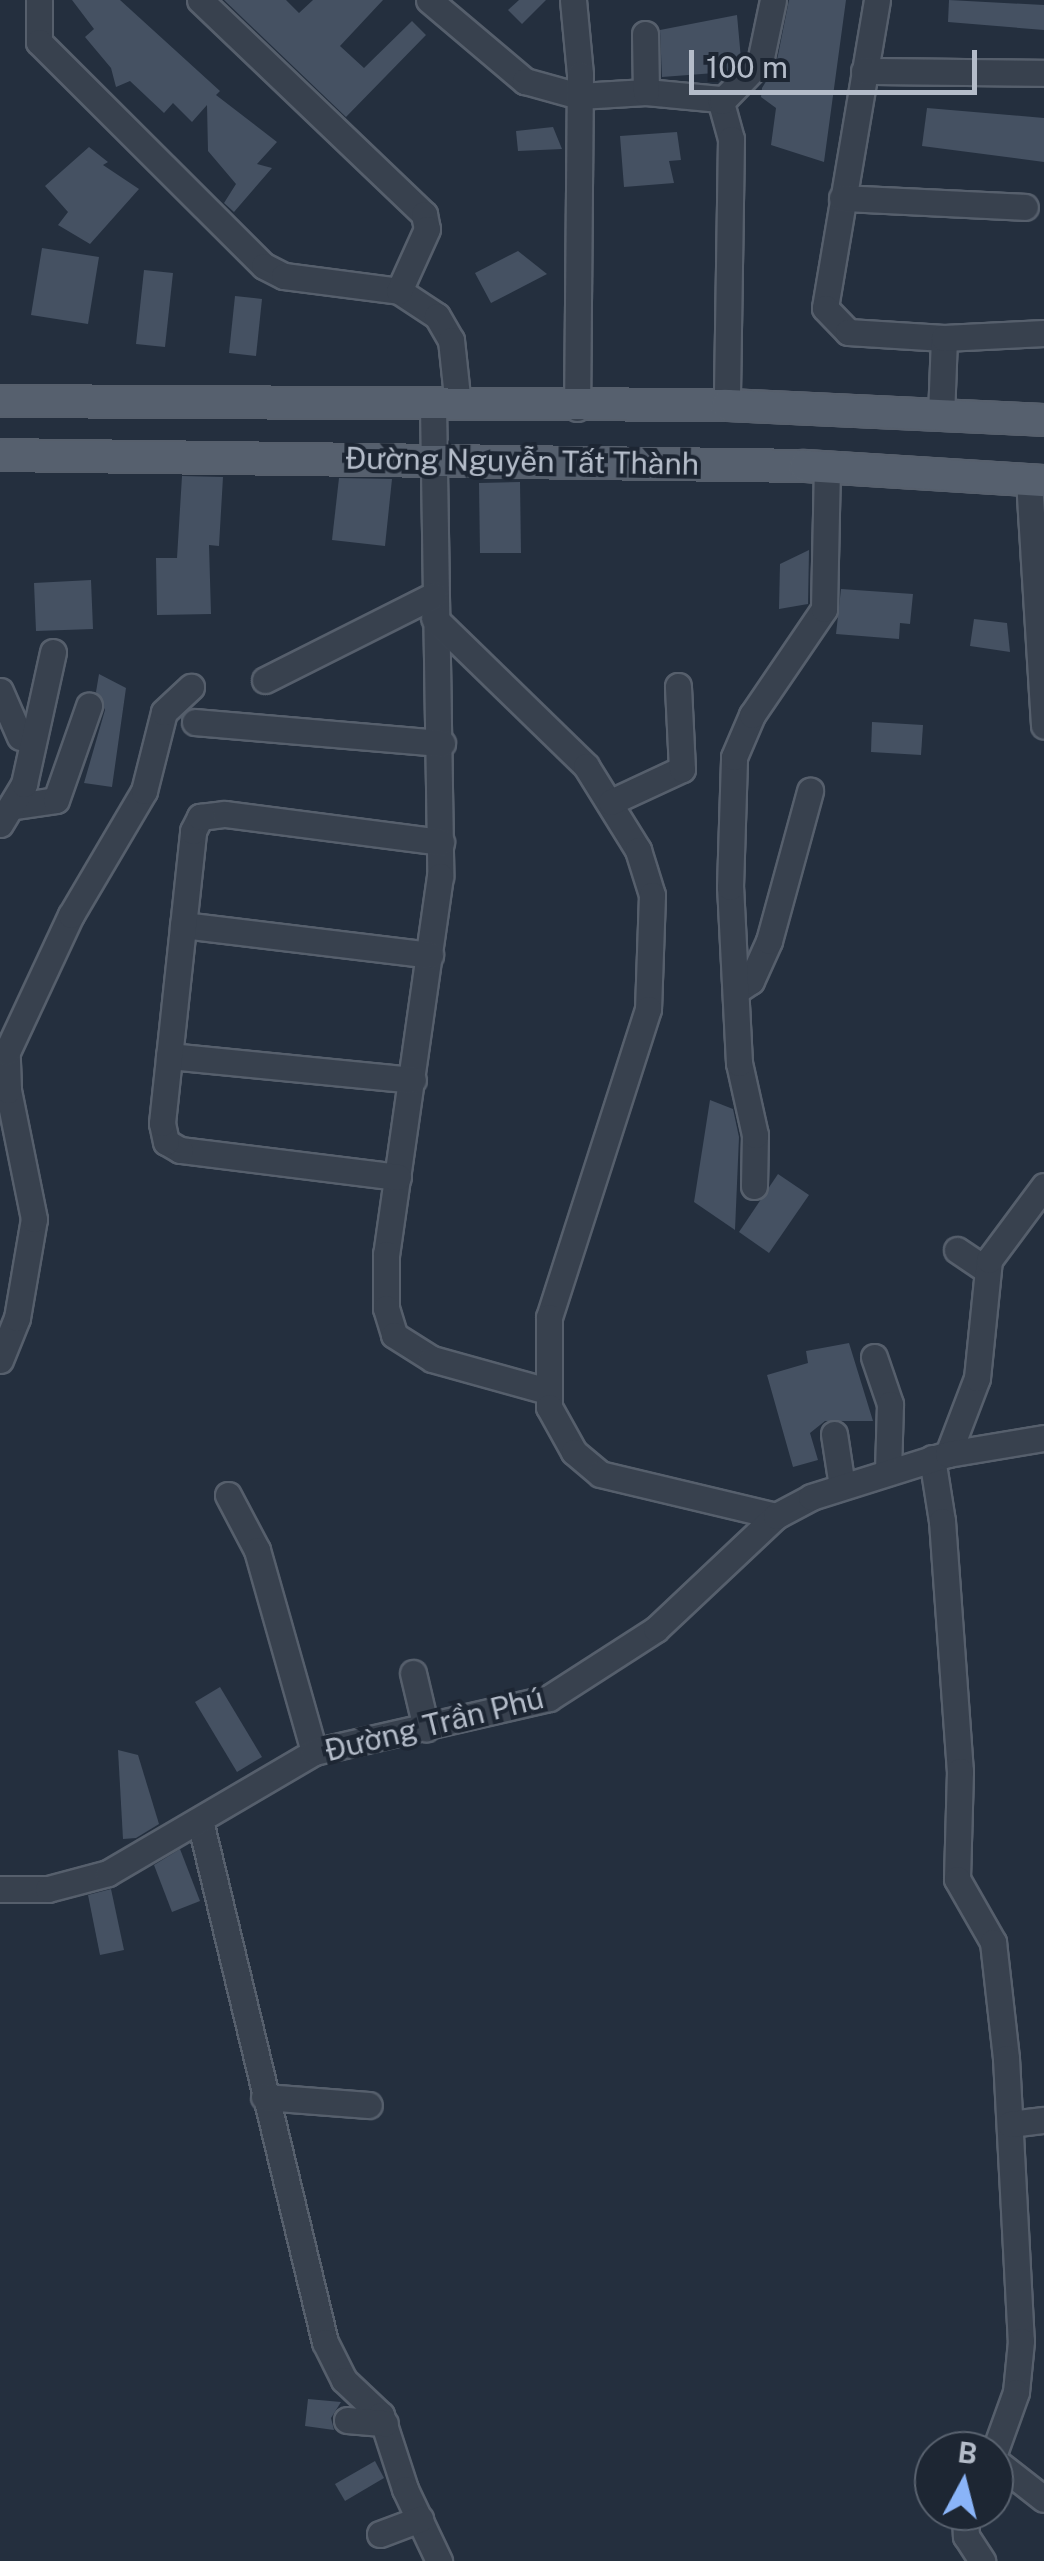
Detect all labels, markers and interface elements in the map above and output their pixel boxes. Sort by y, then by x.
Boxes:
scale bar [694,30,982,92]
text: 100 m [706,49,788,85]
street label: Đường Nguyễn Tất Thành [345,440,699,482]
street label: Đường Trần Phú [321,1679,547,1769]
north arrow [914,2431,1014,2531]
text: B [956,2435,979,2470]

